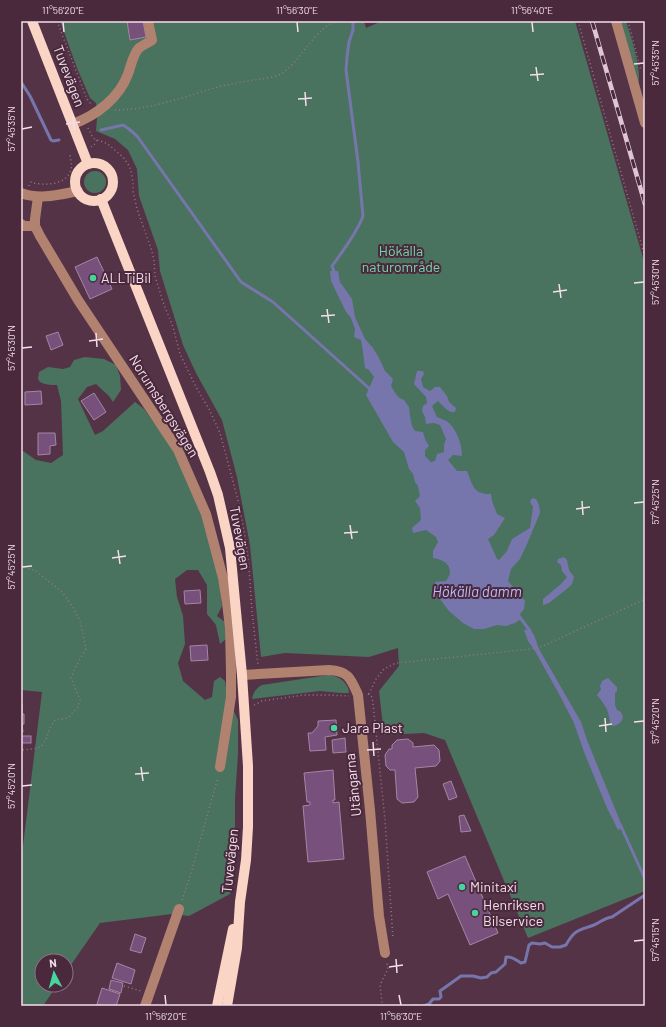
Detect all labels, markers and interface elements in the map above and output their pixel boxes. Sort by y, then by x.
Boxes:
text: 11°56'20"E [42,4,84,16]
text: 11°56'30"E [276,4,318,16]
text: 11°56'40"E [511,4,553,16]
text: 57°45'35"N [649,40,661,86]
street label: Tuvevägen [50,43,89,109]
text: 57°45'35"N [5,106,17,152]
park label: Hökälla naturområde [362,242,440,275]
text: 57°45'30"N [649,259,661,305]
place label: ALLTiBil [101,269,151,286]
marker: ALLTiBil [88,273,98,283]
text: 57°45'30"N [5,325,17,371]
street label: Norumsbergsvägen [126,351,203,460]
text: 57°45'25"N [649,479,661,525]
street label: Tuvevägen [227,505,254,571]
text: 57°45'25"N [5,544,17,590]
water label: Hökälla damm [432,582,522,600]
text: 57°45'20"N [649,698,661,744]
place label: Jara Plast [342,719,403,736]
marker: Jara Plast [329,723,339,733]
street label: Utängarna [341,753,364,817]
text: 57°45'20"N [5,763,17,809]
street label: Tuvevägen [218,828,241,894]
place label: Minitaxi [470,878,517,895]
marker: Minitaxi [457,882,467,892]
place label: Henriksen Bilservice [483,896,545,929]
marker: Henriksen Bilservice [470,908,480,918]
text: 57°45'15"N [649,918,661,962]
north arrow [34,953,74,993]
text: N [49,956,57,969]
text: 11°56'20"E [145,1010,187,1022]
text: 11°56'30"E [380,1010,422,1022]

